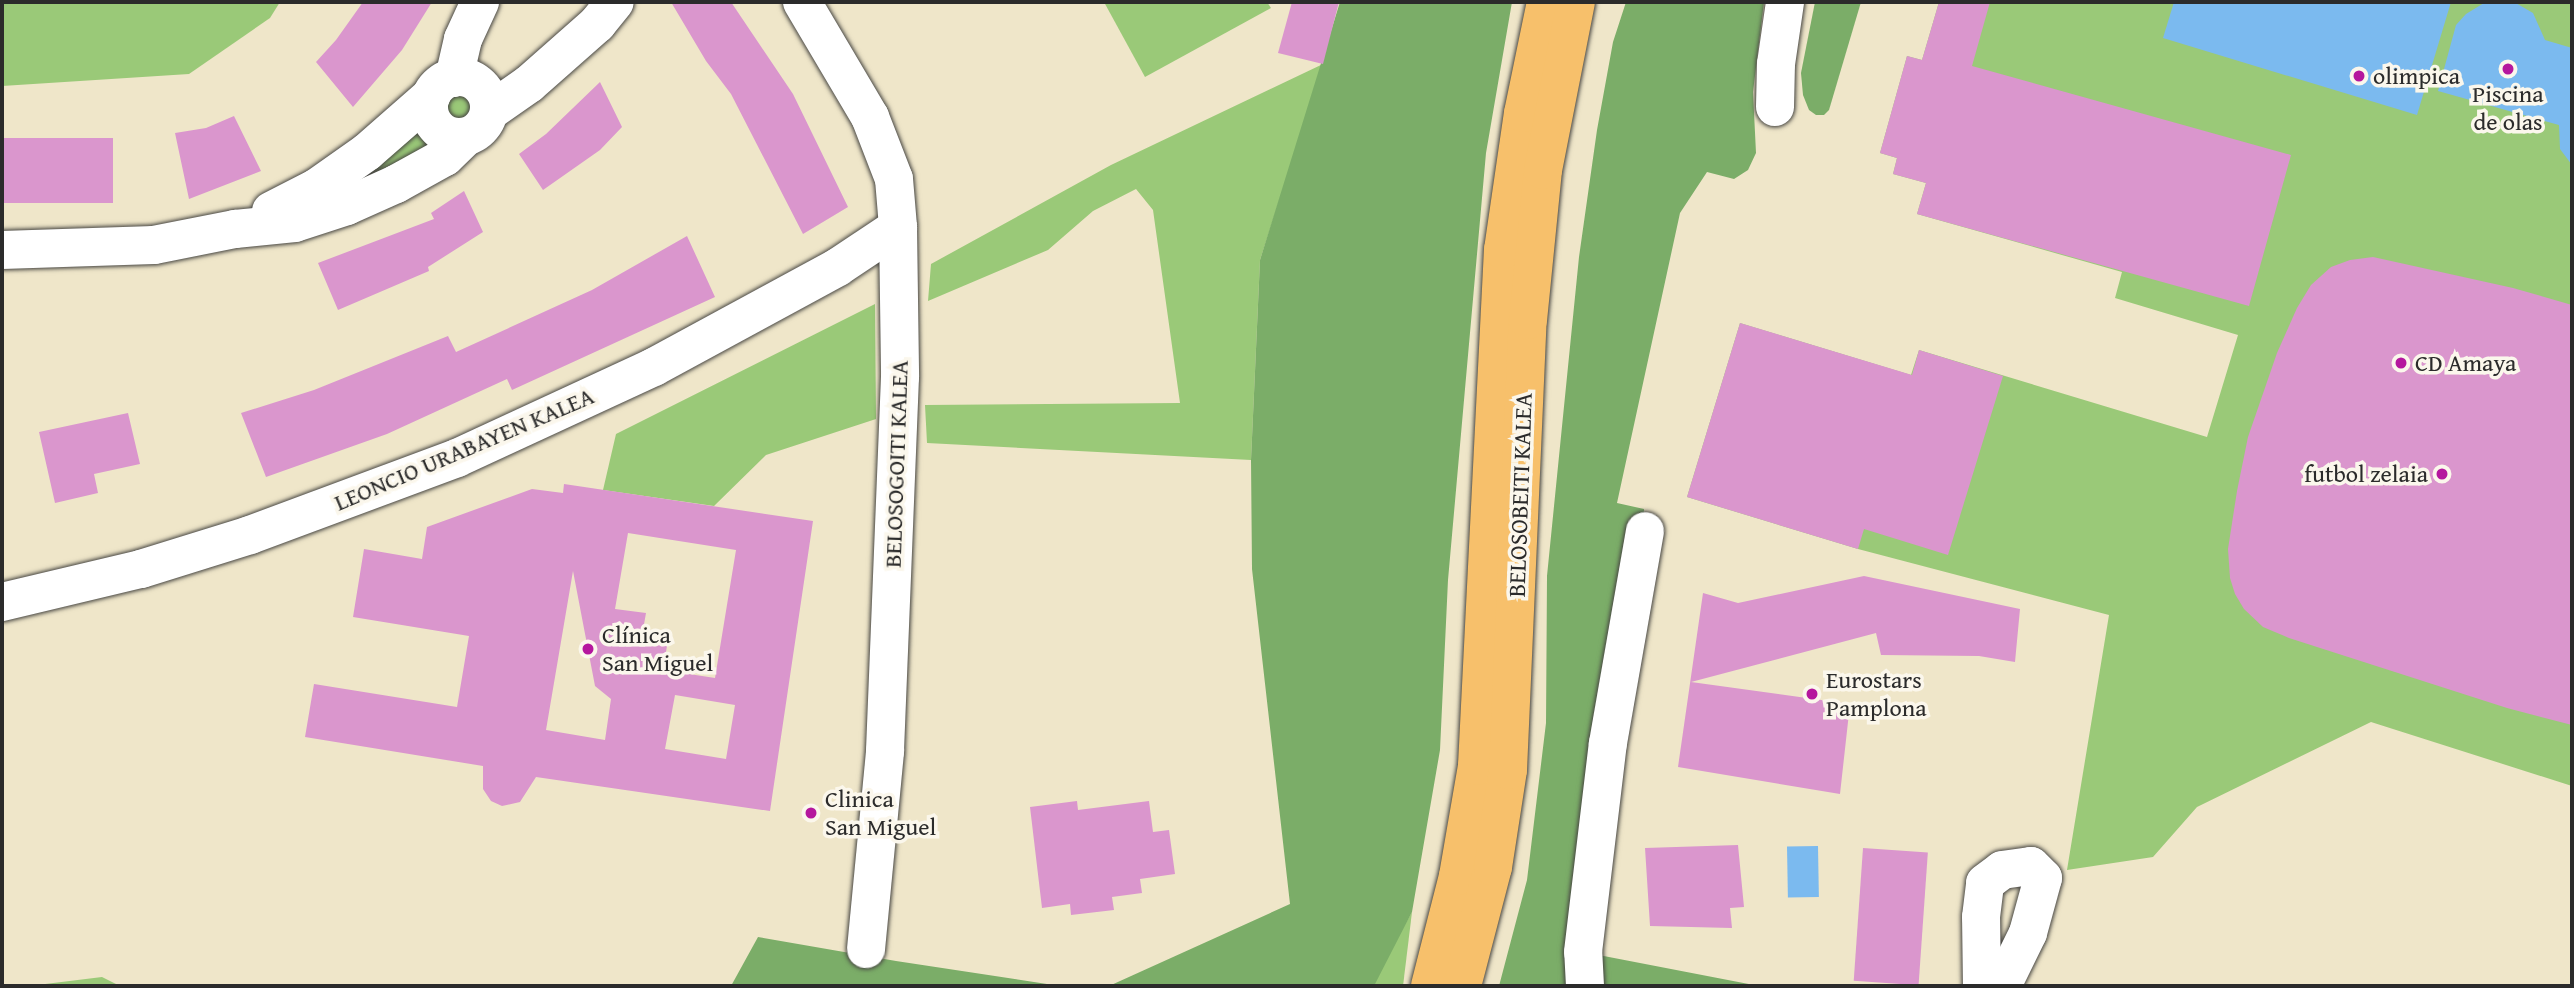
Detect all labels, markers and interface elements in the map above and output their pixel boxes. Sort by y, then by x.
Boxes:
marker: Piscina de olas [2500,61,2516,77]
place label: olimpica [2373,62,2460,90]
marker: olimpica [2351,68,2367,84]
place label: Piscina de olas [2472,80,2544,136]
place label: CD Amaya [2415,349,2516,377]
marker: CD Amaya [2393,355,2409,371]
street label: BELOSOGOITI KALEA [878,360,914,568]
street label: LEONCIO URABAYEN KALEA [330,381,598,517]
street label: BELOSOBEITI KALEA [1502,392,1538,598]
place label: futbol zelaia [2304,460,2428,488]
marker: futbol zelaia [2434,466,2450,482]
place label: Clínica San Miguel [602,621,713,677]
marker: Clínica San Miguel [580,641,596,657]
place label: Eurostars Pamplona [1826,666,1927,722]
marker: Eurostars Pamplona [1804,686,1820,702]
place label: Clinica San Miguel [825,785,936,841]
marker: Clinica San Miguel [803,805,819,821]

